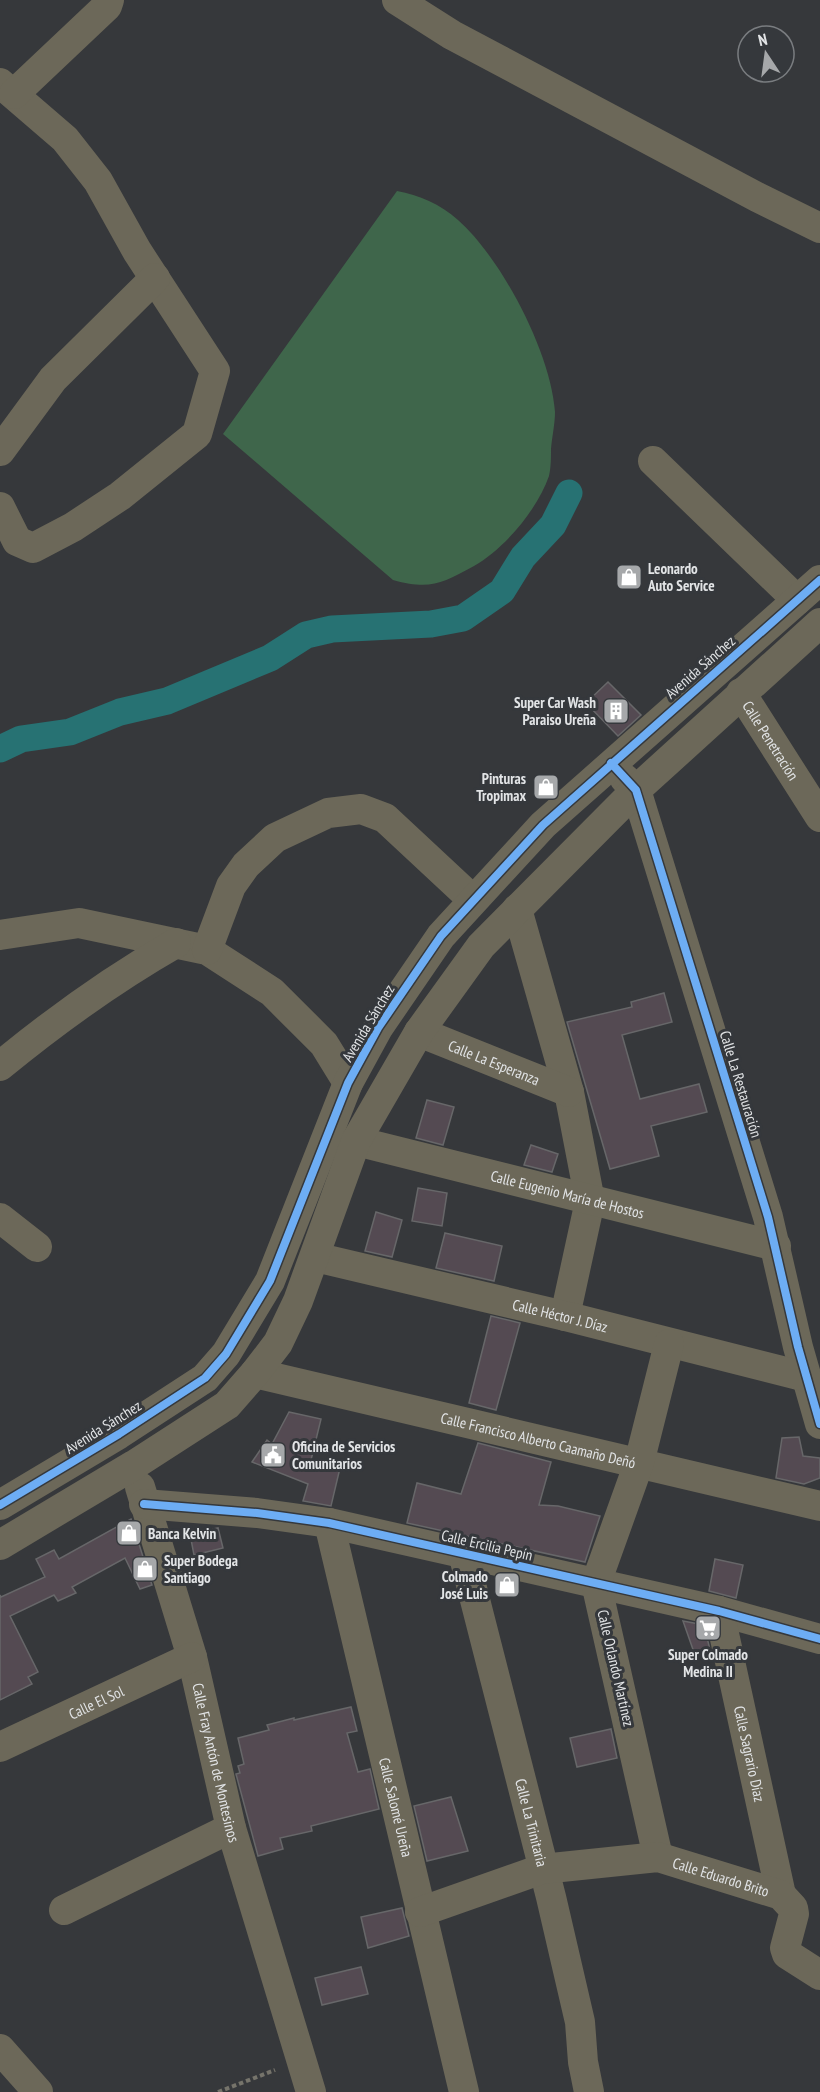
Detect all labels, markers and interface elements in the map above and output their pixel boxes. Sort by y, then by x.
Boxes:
north arrow [736,24,796,84]
text: N [756,29,769,50]
place label: Leonardo Auto Service [647,559,715,595]
shop icon: Leonardo Auto Service [614,562,644,592]
street label: Avenida Sánchez [661,631,739,703]
place label: Super Car Wash Paraiso Ureña [514,693,596,729]
building icon: Super Car Wash Paraiso Ureña [601,696,631,726]
street label: Calle Penetración [739,697,803,783]
place label: Pinturas Tropimax [476,769,526,805]
shop icon: Pinturas Tropimax [531,772,561,802]
street label: Avenida Sánchez [338,981,398,1065]
street label: Calle La Restauración [716,1028,766,1140]
street label: Calle La Esperanza [446,1035,543,1089]
street label: Calle Eugenio María de Hostos [489,1166,646,1222]
street label: Calle Héctor J. Díaz [511,1294,610,1336]
street label: Avenida Sánchez [61,1396,145,1458]
street label: Calle Francisco Alberto Caamaño Deñó [439,1408,638,1472]
place label: Oficina de Servicios Comunitarios [292,1437,395,1473]
public building icon: Oficina de Servicios Comunitarios [258,1440,288,1470]
shop icon: Banca Kelvin [114,1518,144,1548]
place label: Banca Kelvin [148,1524,216,1543]
street label: Calle Ercilia Pepín [440,1525,534,1565]
place label: Super Bodega Santiago [164,1551,238,1587]
shop icon: Super Bodega Santiago [130,1554,160,1584]
place label: Colmado José Luis [440,1567,488,1603]
shop icon: Colmado José Luis [492,1570,522,1600]
street label: Calle Orlando Martínez [593,1608,639,1728]
supermarket icon: Super Colmado Medina II [693,1613,723,1643]
place label: Super Colmado Medina II [668,1645,748,1681]
street label: Calle El Sol [65,1681,127,1723]
street label: Calle Fray Antón de Montesinos [189,1681,244,1844]
street label: Calle Sagrario Díaz [730,1704,770,1803]
street label: Calle Salomé Ureña [375,1756,417,1859]
street label: Calle La Trinitaria [512,1776,552,1868]
street label: Calle Eduardo Brito [671,1853,772,1900]

